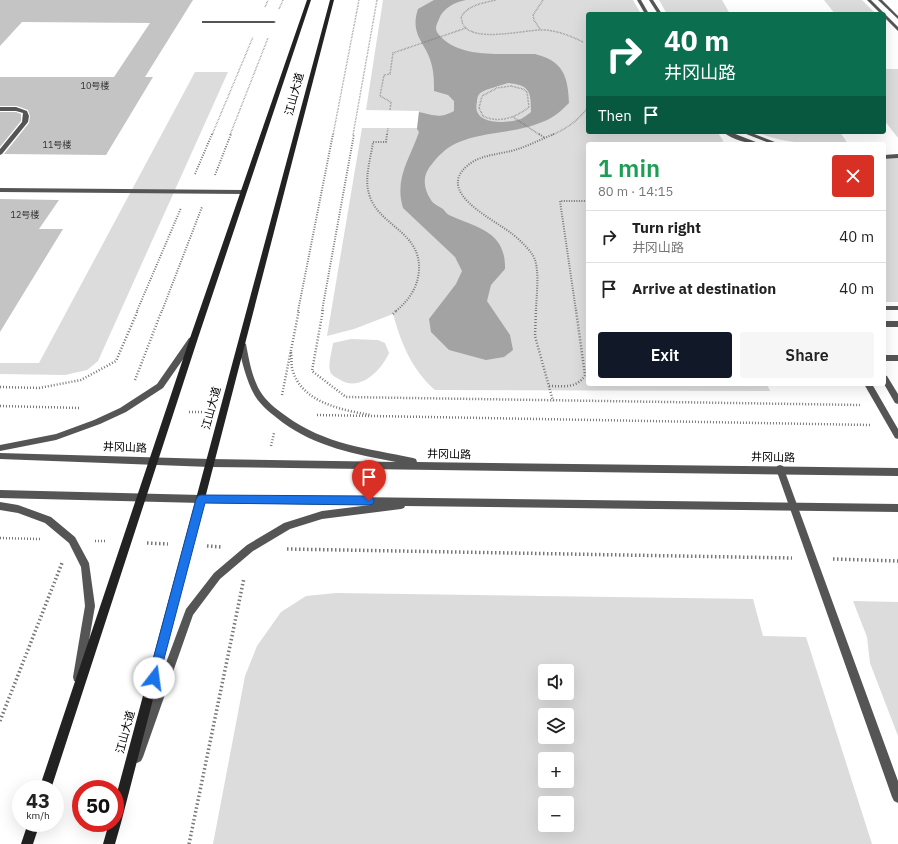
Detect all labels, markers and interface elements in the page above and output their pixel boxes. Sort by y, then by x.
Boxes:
text: 40 m [664,22,729,59]
icon: right [598,28,650,80]
text: 井冈山路 [664,61,736,84]
street label: 江山大道 [282,71,306,117]
house number: 10号楼 [81,80,109,91]
icon: arrive [640,104,662,126]
text: Then [598,106,632,125]
house number: 11号楼 [43,139,71,150]
text: 1 min [598,152,660,184]
button: close [832,155,874,197]
text: 80 m · 14:15 [598,183,673,200]
house number: 12号楼 [11,209,39,220]
text: Turn right [632,218,701,237]
icon: right [598,226,620,248]
text: 40 m [839,227,874,246]
text: 井冈山路 [632,239,684,256]
icon: arrive [598,278,620,300]
text: Arrive at destination [632,279,776,298]
text: 40 m [839,279,874,298]
button: Exit [598,332,732,378]
button: Share [740,332,874,378]
street label: 江山大道 [199,385,223,431]
street label: 井冈山路 [103,439,147,455]
street label: 井冈山路 [427,447,471,461]
street label: 井冈山路 [751,450,795,464]
pin [352,460,386,501]
icon: arrive [358,466,380,488]
position arrow [133,657,175,699]
map controls [538,664,574,832]
button: sound [538,664,574,700]
button: layers [538,708,574,744]
street label: 江山大道 [113,709,137,755]
button: + [538,752,574,788]
speed limit sign: 50 [72,780,124,832]
text: 43 [26,787,50,814]
button: − [538,796,574,832]
text: km/h [26,809,50,822]

